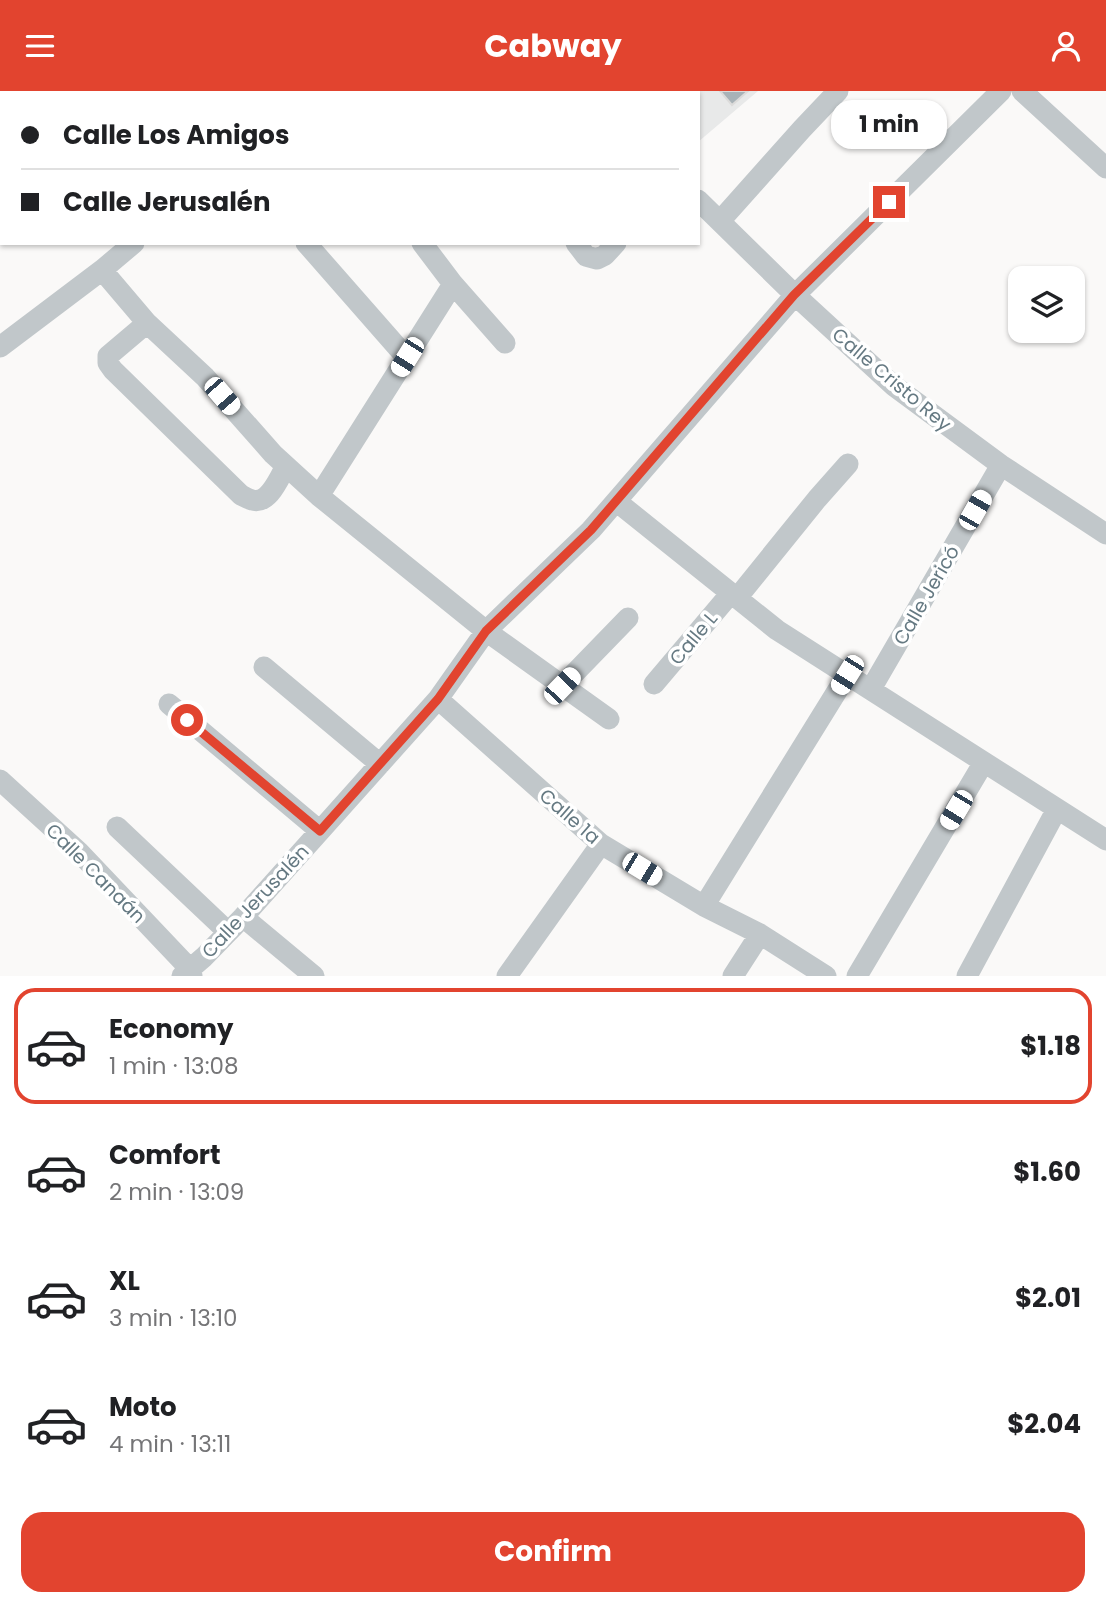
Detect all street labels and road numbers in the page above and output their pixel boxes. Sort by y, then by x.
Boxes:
street label: Calle Cristo Rey [826,321,957,438]
street label: Calle Jericó [887,540,966,650]
street label: Calle L [663,606,724,671]
street label: Calle 1a [533,782,606,850]
street label: Calle Canaán [40,817,152,929]
street label: Calle Jerusalén [196,839,315,964]

